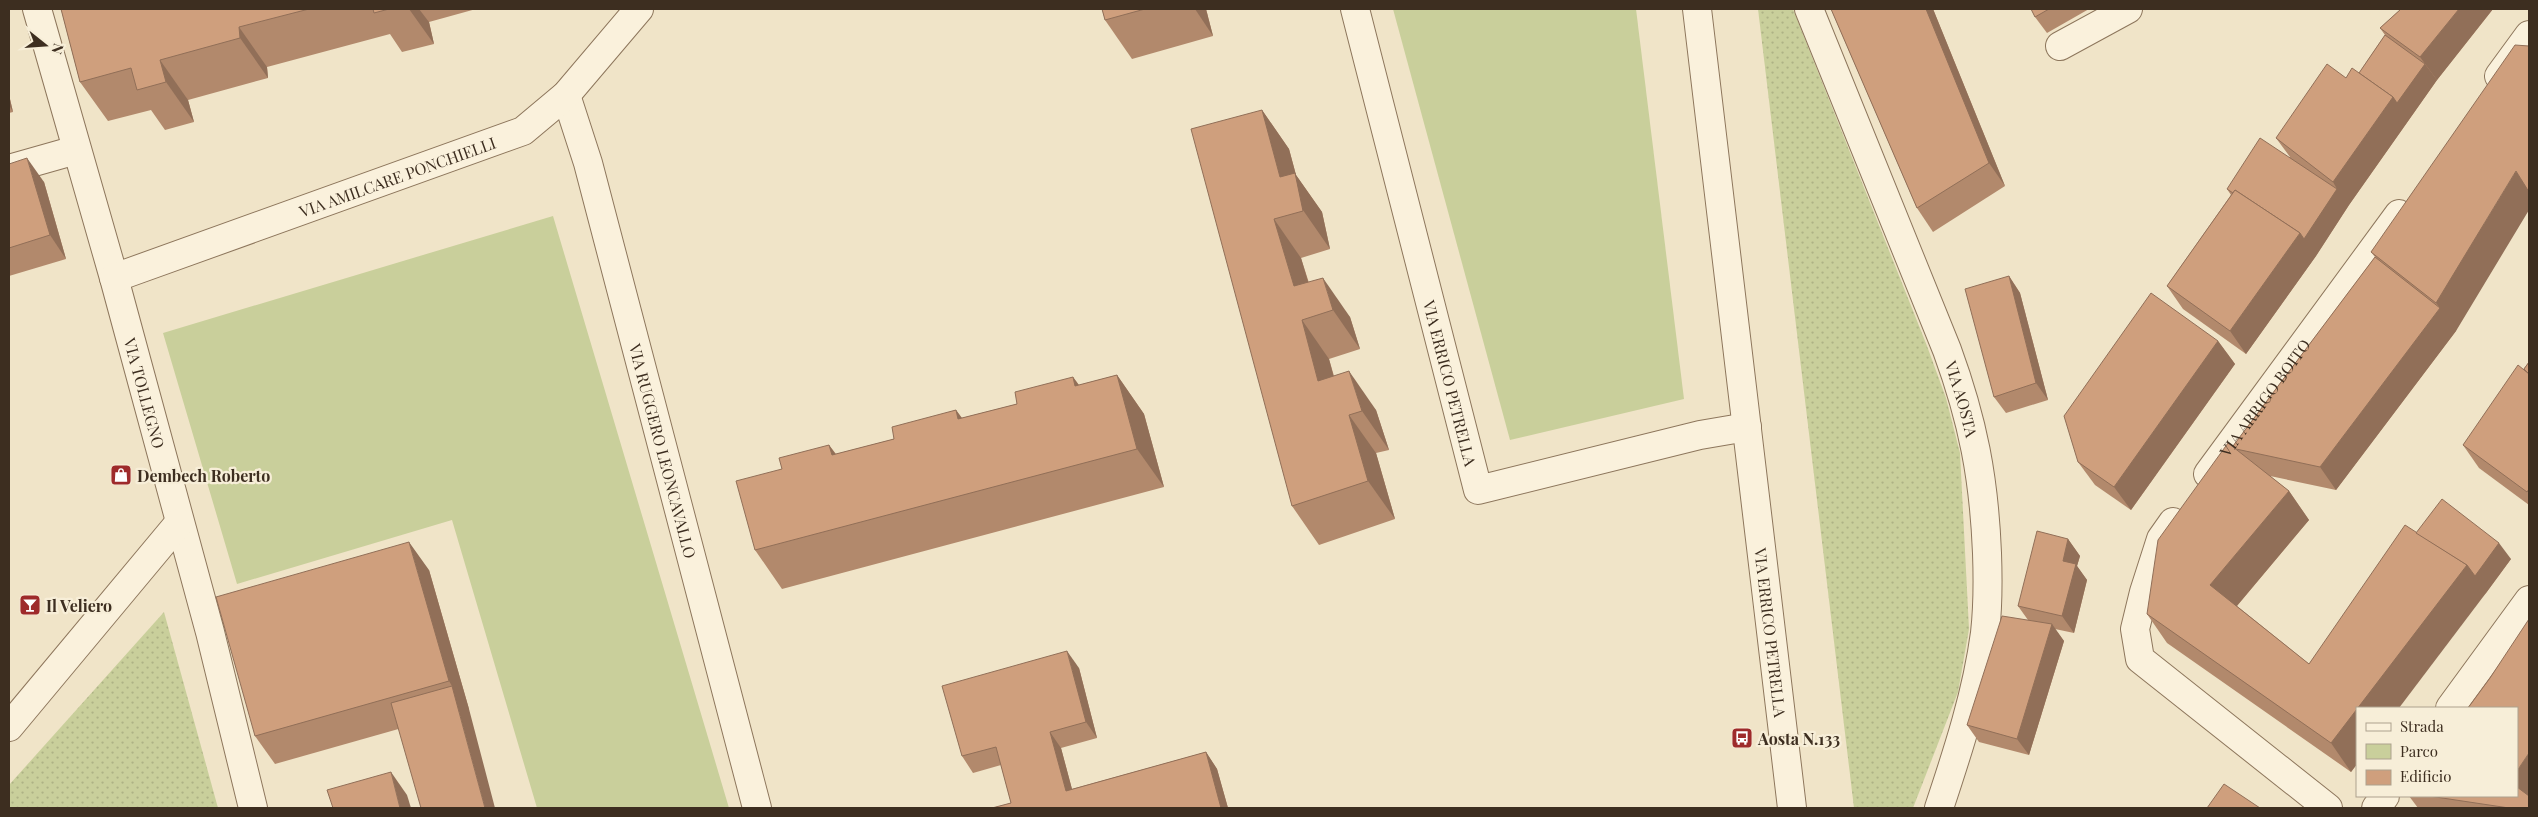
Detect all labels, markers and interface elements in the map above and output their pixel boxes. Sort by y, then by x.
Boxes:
north arrow [20,20,70,70]
text: N [47,41,68,57]
street label: VIA AMILCARE PONCHIELLI [295,131,498,221]
street label: VIA ERRICO PETRELLA [1419,297,1482,469]
street label: VIA TOLLEGNO [120,334,170,451]
street label: VIA ARRIGO BOITO [2213,334,2315,461]
street label: VIA RUGGERO LEONCAVALLO [625,340,702,561]
street label: VIA AOSTA [1941,357,1983,440]
shop icon: Dembech Roberto [109,463,133,487]
place label: Dembech Roberto [137,465,270,486]
street label: VIA ERRICO PETRELLA [1751,546,1792,719]
bar icon: Il Veliero [18,593,42,617]
place label: Il Veliero [46,595,112,616]
legend [2356,707,2518,797]
text: Strada [2400,716,2444,736]
bus stop icon: Aosta N.133 [1730,726,1754,750]
place label: Aosta N.133 [1757,728,1840,749]
text: Parco [2400,741,2438,761]
text: Edificio [2400,766,2451,786]

